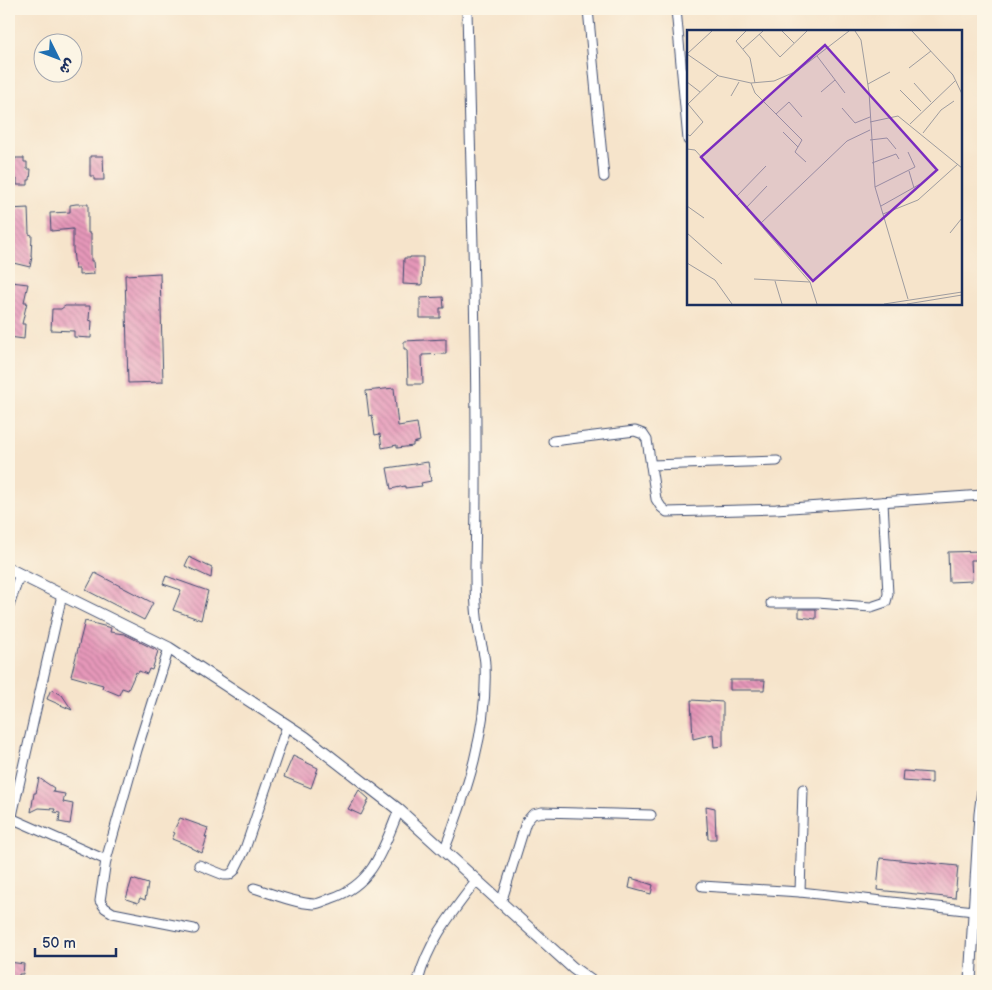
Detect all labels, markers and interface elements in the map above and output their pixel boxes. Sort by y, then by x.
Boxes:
inset map [687,30,962,305]
north arrow [32,32,82,82]
text: ش [56,55,79,78]
scale bar [35,925,116,957]
text: 50 m [42,934,76,953]

